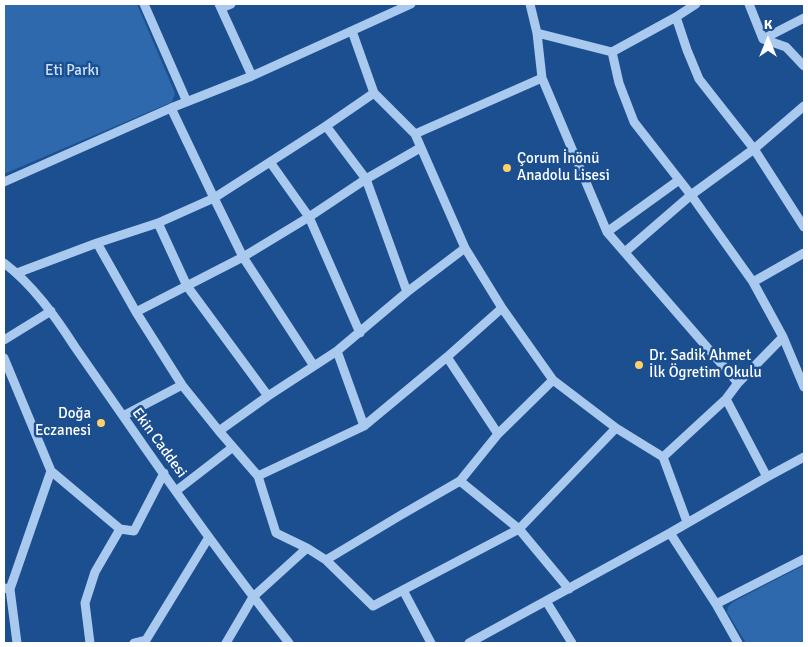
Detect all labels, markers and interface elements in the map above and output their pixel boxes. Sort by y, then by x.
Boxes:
north arrow [743,15,793,65]
text: K [764,16,772,33]
park label: Eti Parkı [45,62,99,80]
place label: Çorum İnönü Anadolu Lisesi [517,150,610,185]
marker: Çorum İnönü Anadolu Lisesi [501,162,513,174]
place label: Dr. Sadik Ahmet İlk Ögretim Okulu [649,347,762,382]
marker: Dr. Sadik Ahmet İlk Ögretim Okulu [633,359,645,371]
place label: Doğa Eczanesi [35,405,91,440]
street label: Ekin Caddesi [128,405,190,481]
marker: Doğa Eczanesi [95,417,107,429]

